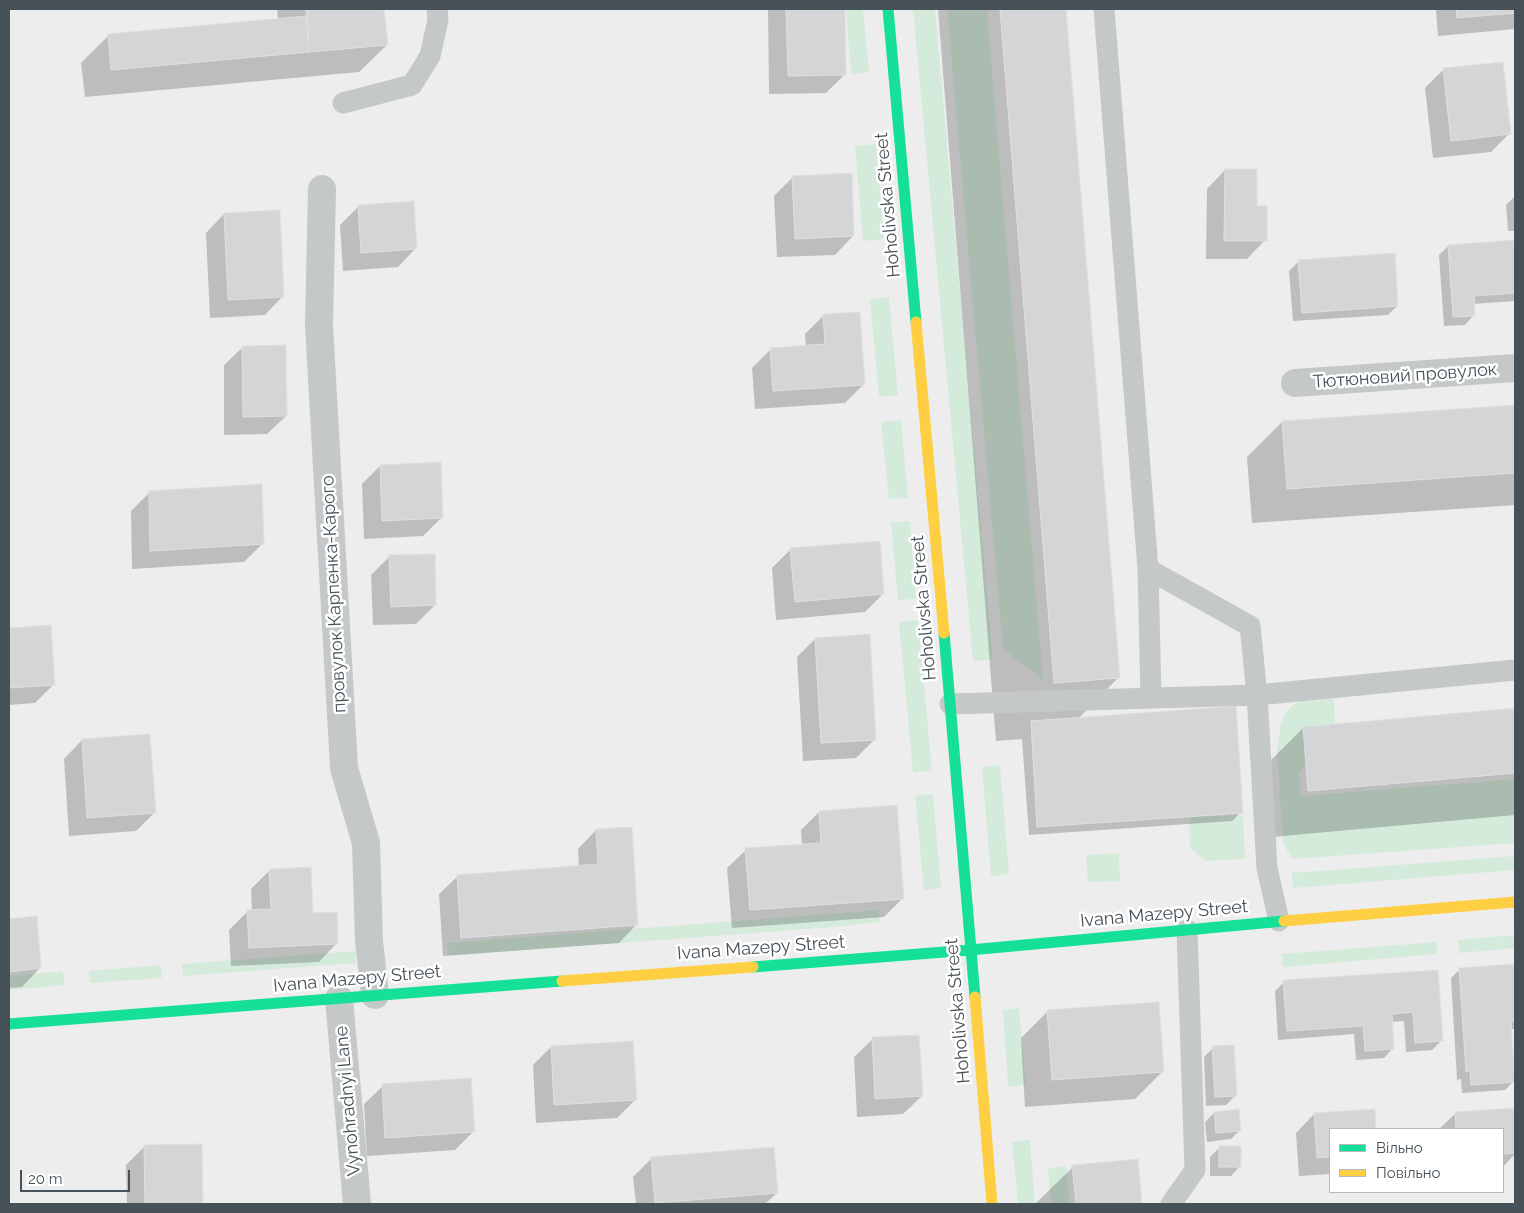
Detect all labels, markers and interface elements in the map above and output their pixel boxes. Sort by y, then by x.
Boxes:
street label: Hoholivska Street [871,131,905,279]
street label: Тютюновий провулок [1312,359,1498,393]
street label: провулок Карпенка-Карого [317,475,351,713]
street label: Hoholivska Street [907,534,941,682]
street label: Ivana Mazepy Street [1079,896,1249,932]
street label: Ivana Mazepy Street [676,931,846,965]
street label: Hoholivska Street [941,937,975,1085]
street label: Ivana Mazepy Street [272,961,442,997]
street label: Vynohradnyi Lane [331,1025,365,1177]
legend [1329,1128,1504,1193]
text: Вільно [1376,1139,1423,1157]
scale bar [22,1160,132,1192]
text: Повільно [1376,1164,1440,1182]
text: 20 m [28,1170,63,1188]

